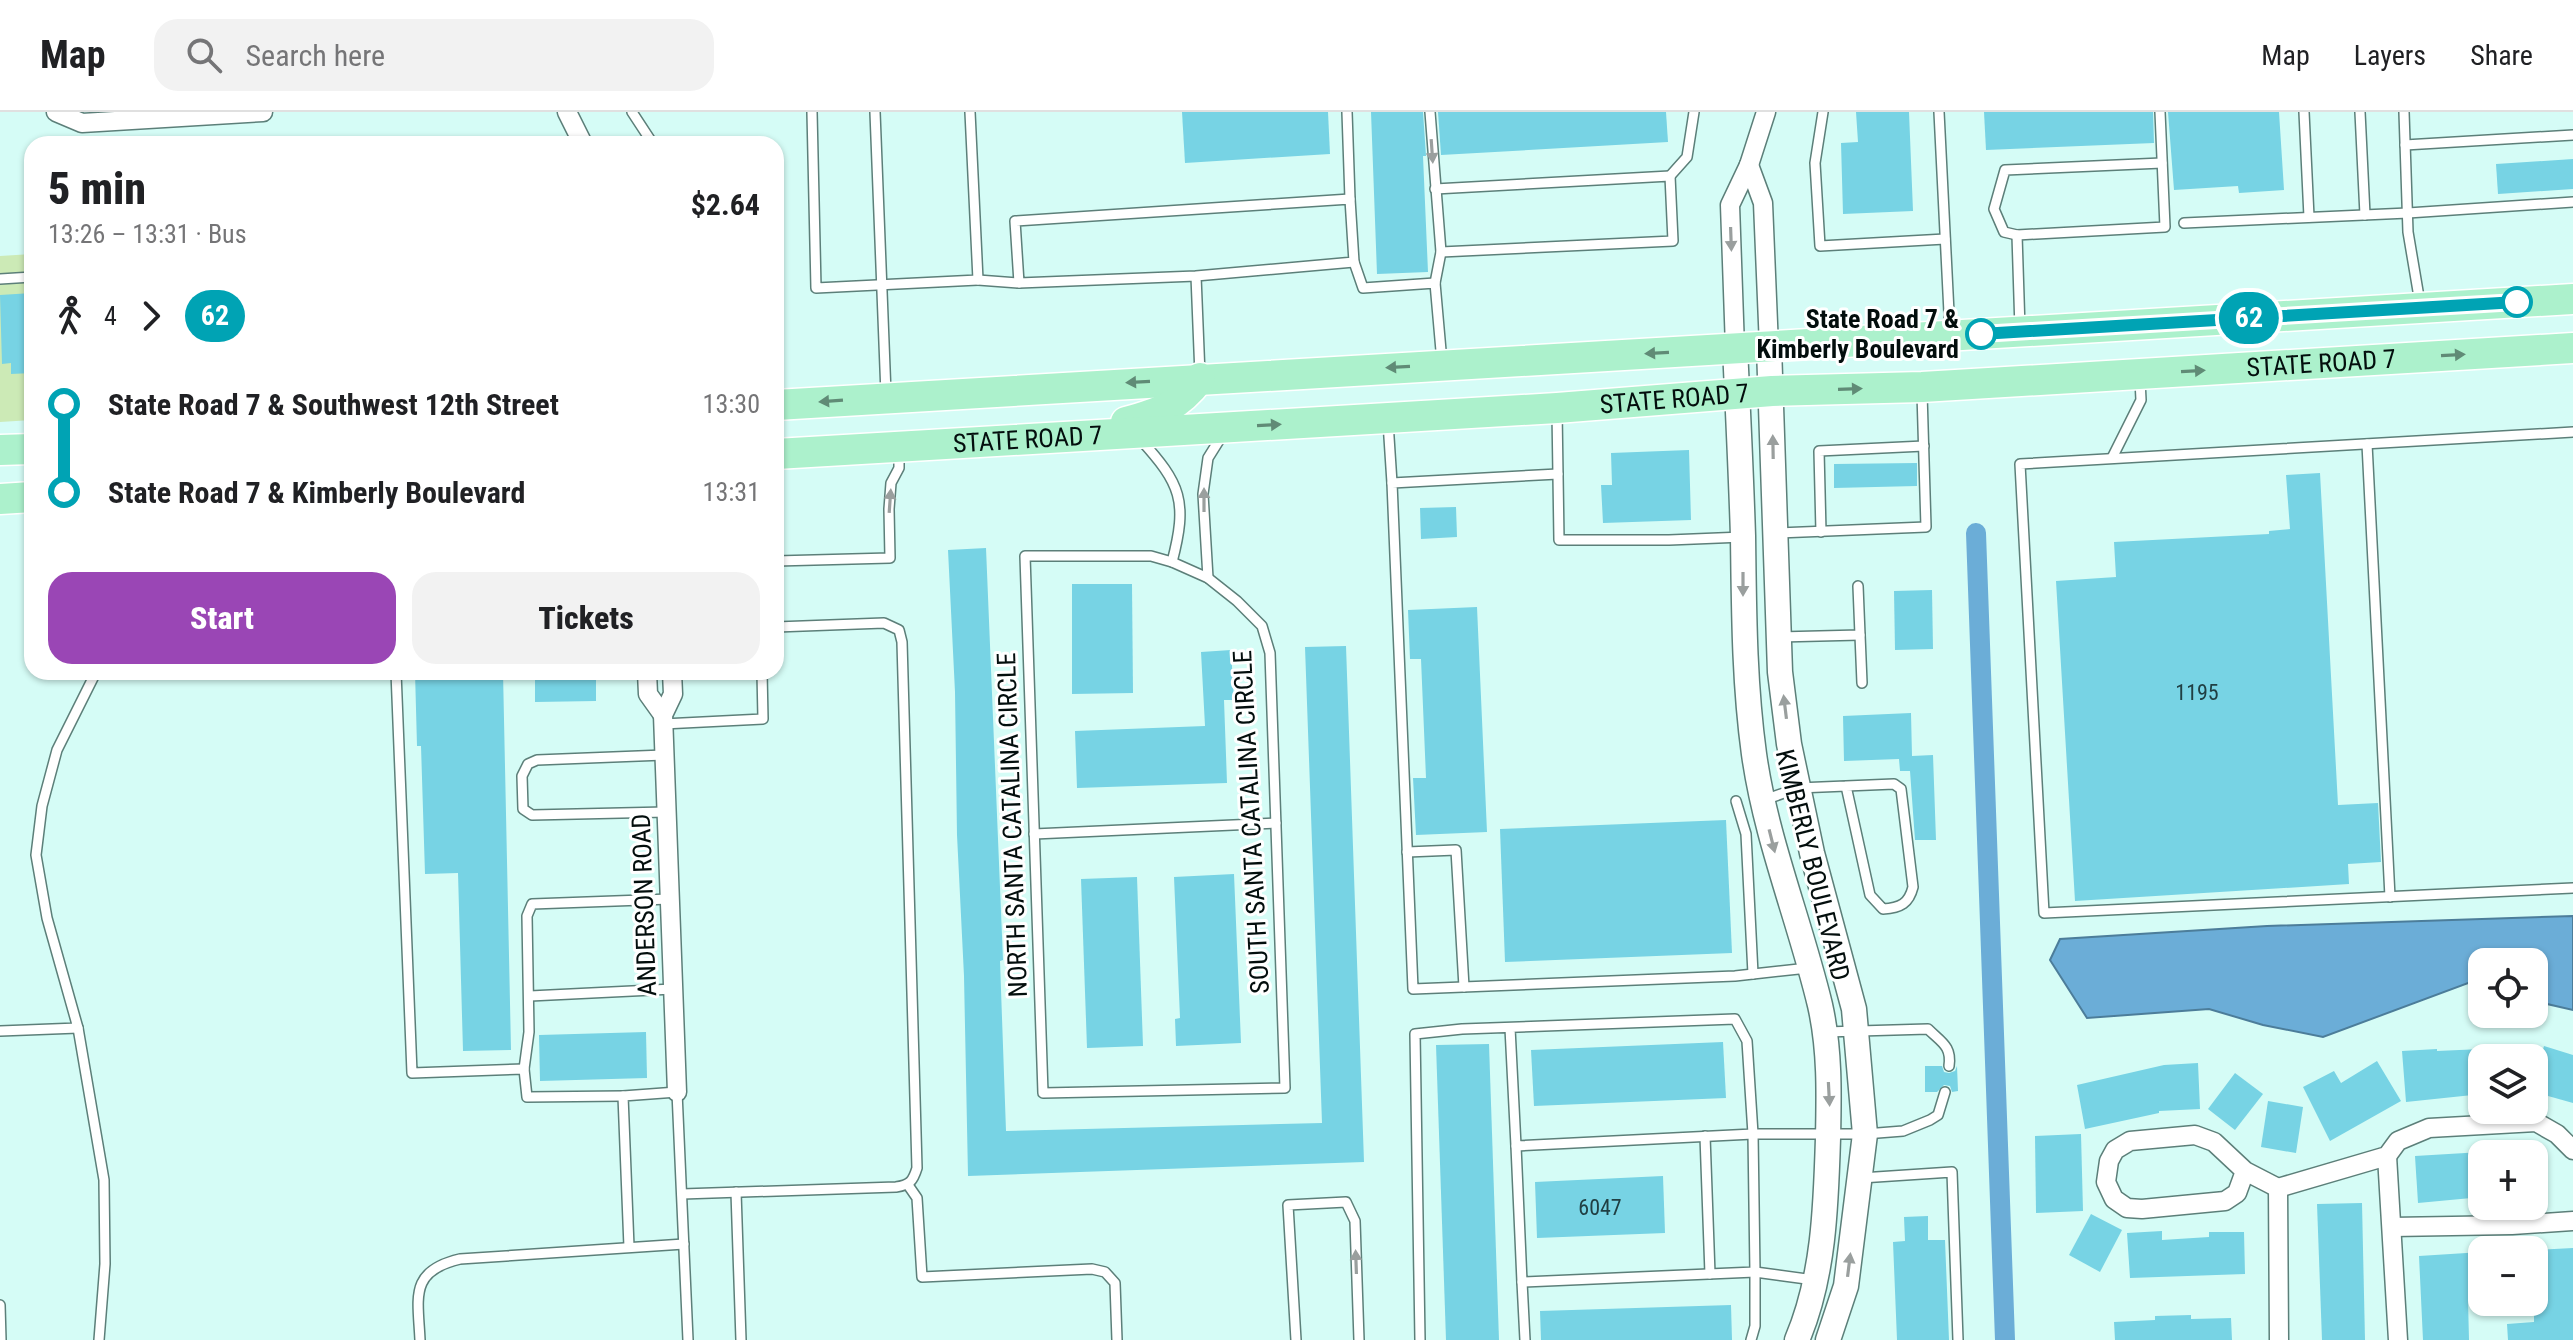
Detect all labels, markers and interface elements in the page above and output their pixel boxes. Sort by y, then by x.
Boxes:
search box [154,19,714,91]
text: Map [40,33,106,77]
icon: search [182,33,226,77]
text: Search here [246,38,385,73]
text: Map [2261,39,2310,72]
text: Layers [2354,39,2426,72]
text: Share [2470,39,2533,72]
one-way arrow [1426,139,1439,164]
text: 5 min [48,163,146,215]
text: $2.64 [691,187,760,222]
text: 13:26 – 13:31 · Bus [48,219,247,249]
one-way arrow [1725,227,1738,252]
unlabelled marker [2502,287,2532,317]
line badge: 62 [2213,292,2285,344]
icon: walk [48,294,92,338]
icon: forward [129,294,173,338]
text: 62 [201,299,229,332]
text: 4 [104,301,117,331]
text: 62 [2235,301,2263,334]
place label: State Road 7 & Kimberly Boulevard [1757,304,1959,364]
marker: State Road 7 & Kimberly Boulevard [1966,319,1996,349]
street label: STATE ROAD 7 [2246,344,2397,383]
one-way arrow [1645,347,1670,360]
one-way arrow [2441,348,2466,361]
one-way arrow [1385,361,1410,374]
one-way arrow [2181,364,2206,377]
one-way arrow [1125,376,1150,389]
street label: STATE ROAD 7 [1598,378,1750,420]
one-way arrow [1838,383,1863,395]
text: State Road 7 & Southwest 12th Street [108,387,559,422]
text: 13:30 [703,389,760,419]
one-way arrow [818,395,843,408]
one-way arrow [1257,418,1282,431]
street label: STATE ROAD 7 [952,420,1103,459]
one-way arrow [1767,434,1779,459]
text: State Road 7 & Kimberly Boulevard [108,475,525,510]
text: 13:31 [703,477,760,507]
one-way arrow [1198,487,1210,512]
one-way arrow [884,488,897,513]
button: Start [48,572,396,664]
button: Tickets [412,572,760,664]
one-way arrow [1737,572,1749,597]
street label: SOUTH SANTA CATALINA CIRCLE [1227,650,1275,994]
street label: NORTH SANTA CATALINA CIRCLE [991,652,1033,998]
house number: 1195 [2175,680,2219,705]
one-way arrow [1778,694,1791,719]
street label: KIMBERLY BOULEVARD [1770,746,1856,984]
street label: ANDERSON ROAD [626,813,662,997]
one-way arrow [1767,829,1779,854]
map controls [2468,948,2548,1316]
button: locate [2468,948,2548,1028]
button: layers [2468,1044,2548,1124]
one-way arrow [1823,1082,1836,1107]
button: + [2468,1140,2548,1220]
house number: 6047 [1578,1195,1622,1220]
button: − [2468,1236,2548,1316]
one-way arrow [1350,1249,1363,1274]
one-way arrow [1843,1252,1856,1277]

